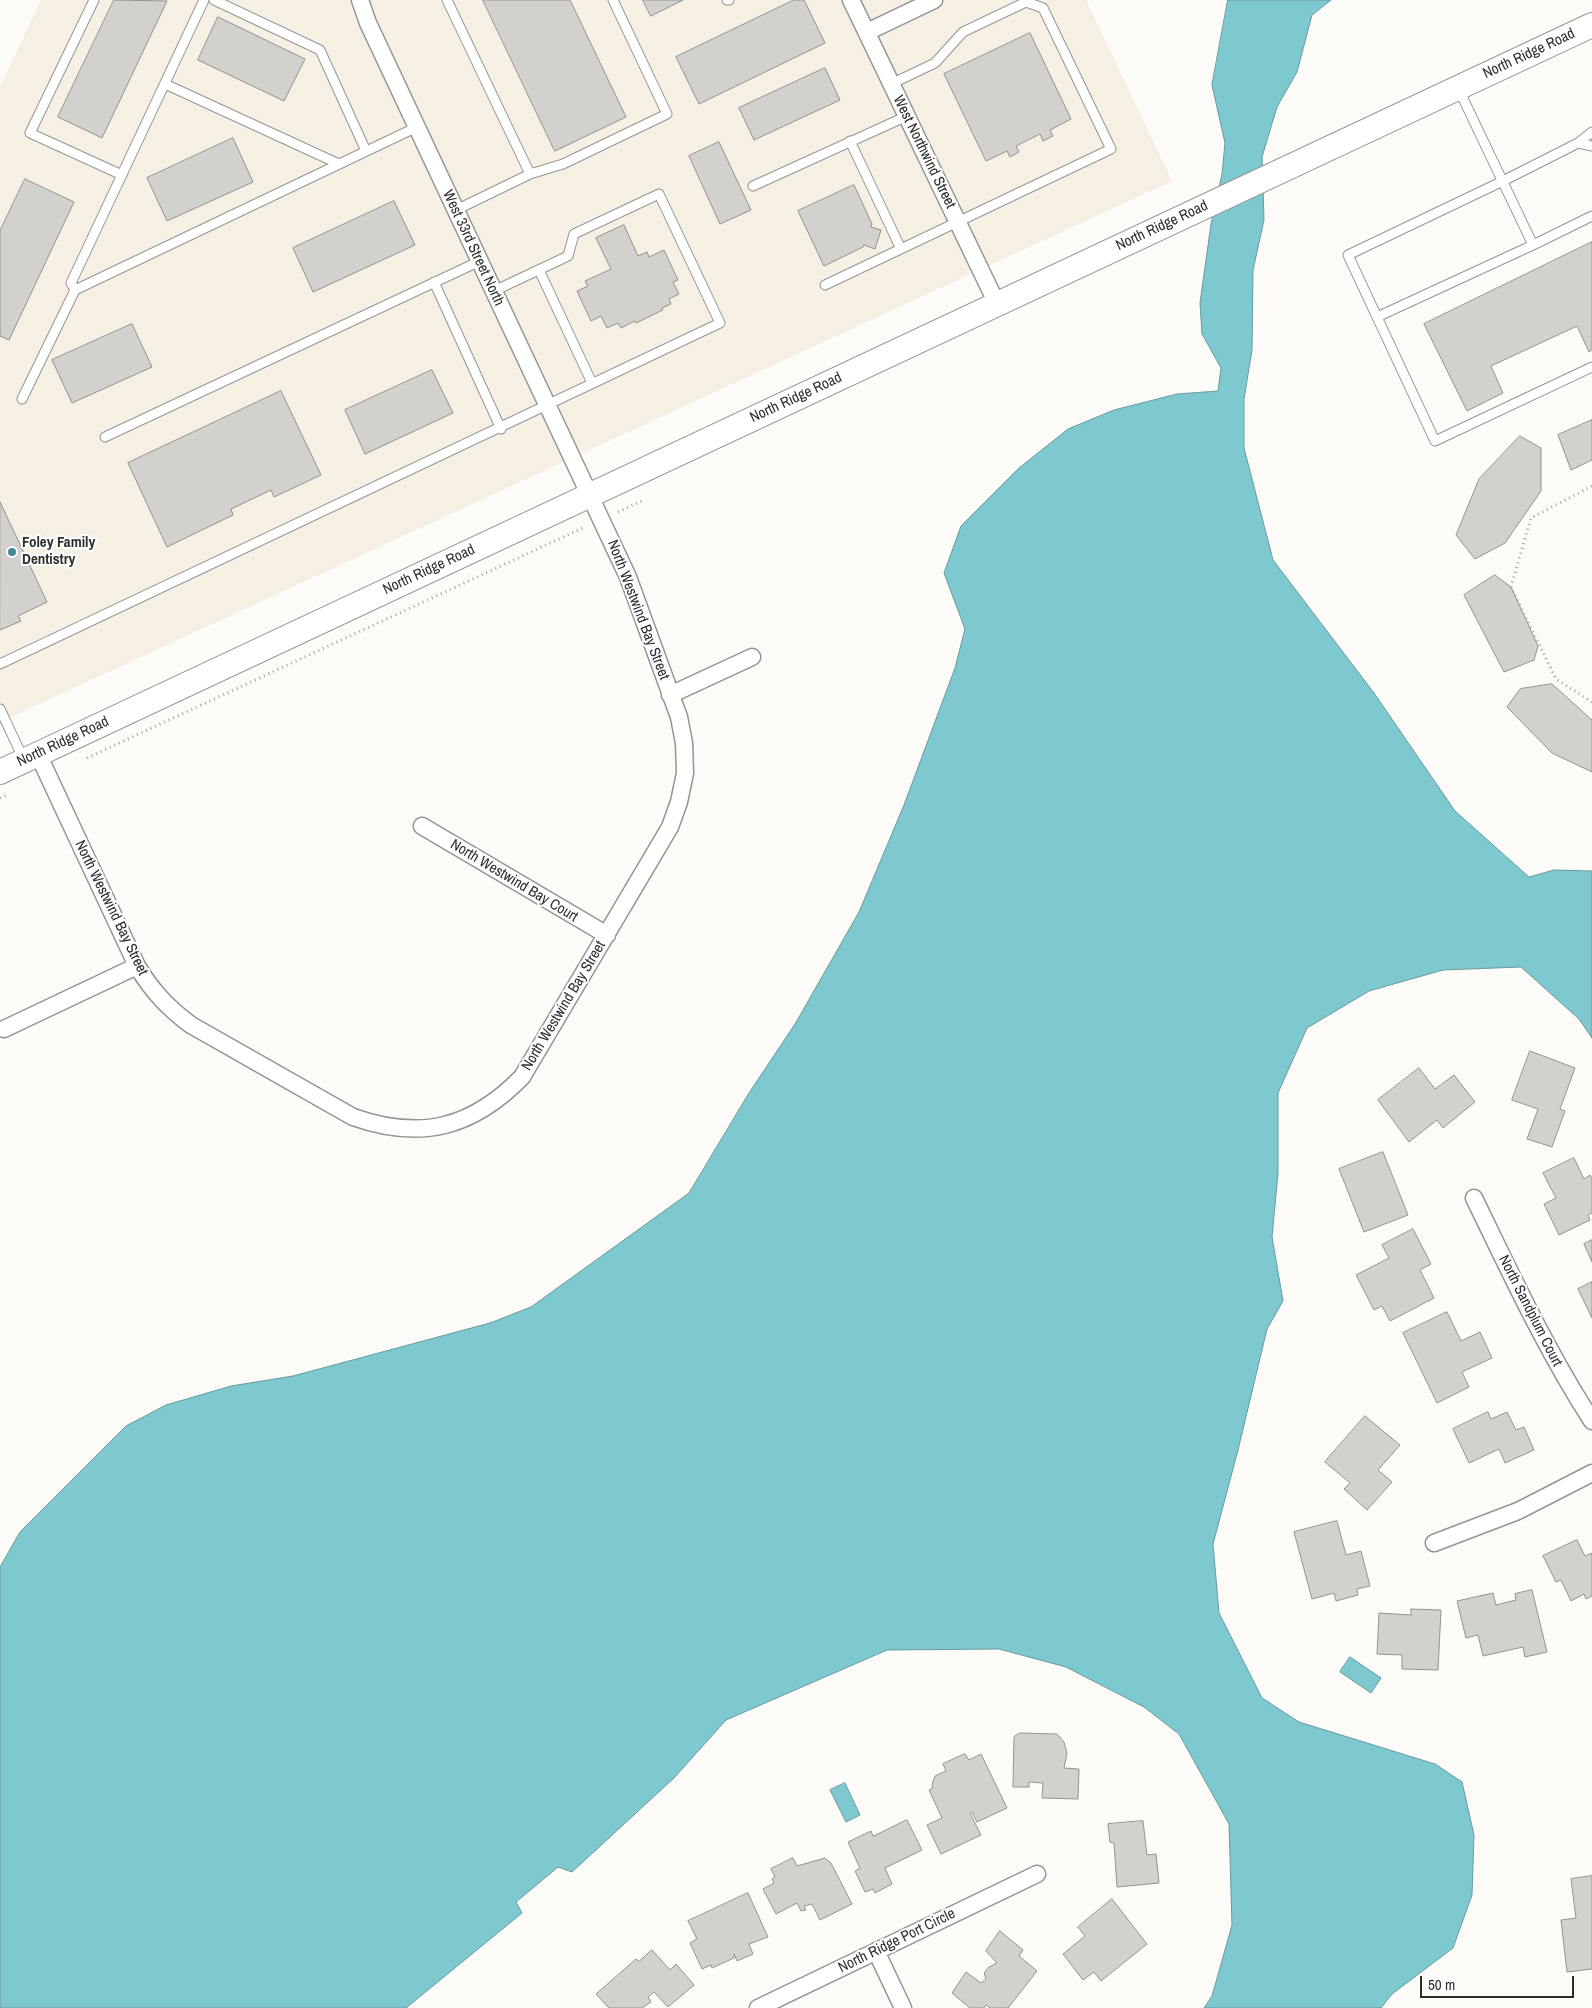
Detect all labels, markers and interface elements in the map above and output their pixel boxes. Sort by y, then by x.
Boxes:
street label: North Ridge Road [1480,25,1578,83]
street label: West Northwind Street [889,93,959,211]
street label: West 33rd Street North [438,187,508,309]
street label: North Ridge Road [1113,197,1211,255]
street label: North Ridge Road [747,369,845,427]
place label: Foley Family Dentistry [22,534,95,569]
street label: North Westwind Bay Street [603,538,673,682]
street label: North Ridge Road [380,541,478,599]
marker: Foley Family Dentistry [6,546,18,558]
street label: North Ridge Road [14,713,112,771]
street label: North Westwind Bay Court [447,836,581,926]
street label: North Westwind Bay Street [70,837,152,979]
street label: North Westwind Bay Street [518,938,610,1074]
street label: North Sandplum Court [1494,1252,1566,1370]
street label: North Ridge Port Circle [836,1905,958,1977]
scale bar [1422,1966,1576,1998]
text: 50 m [1428,1974,1455,1995]

